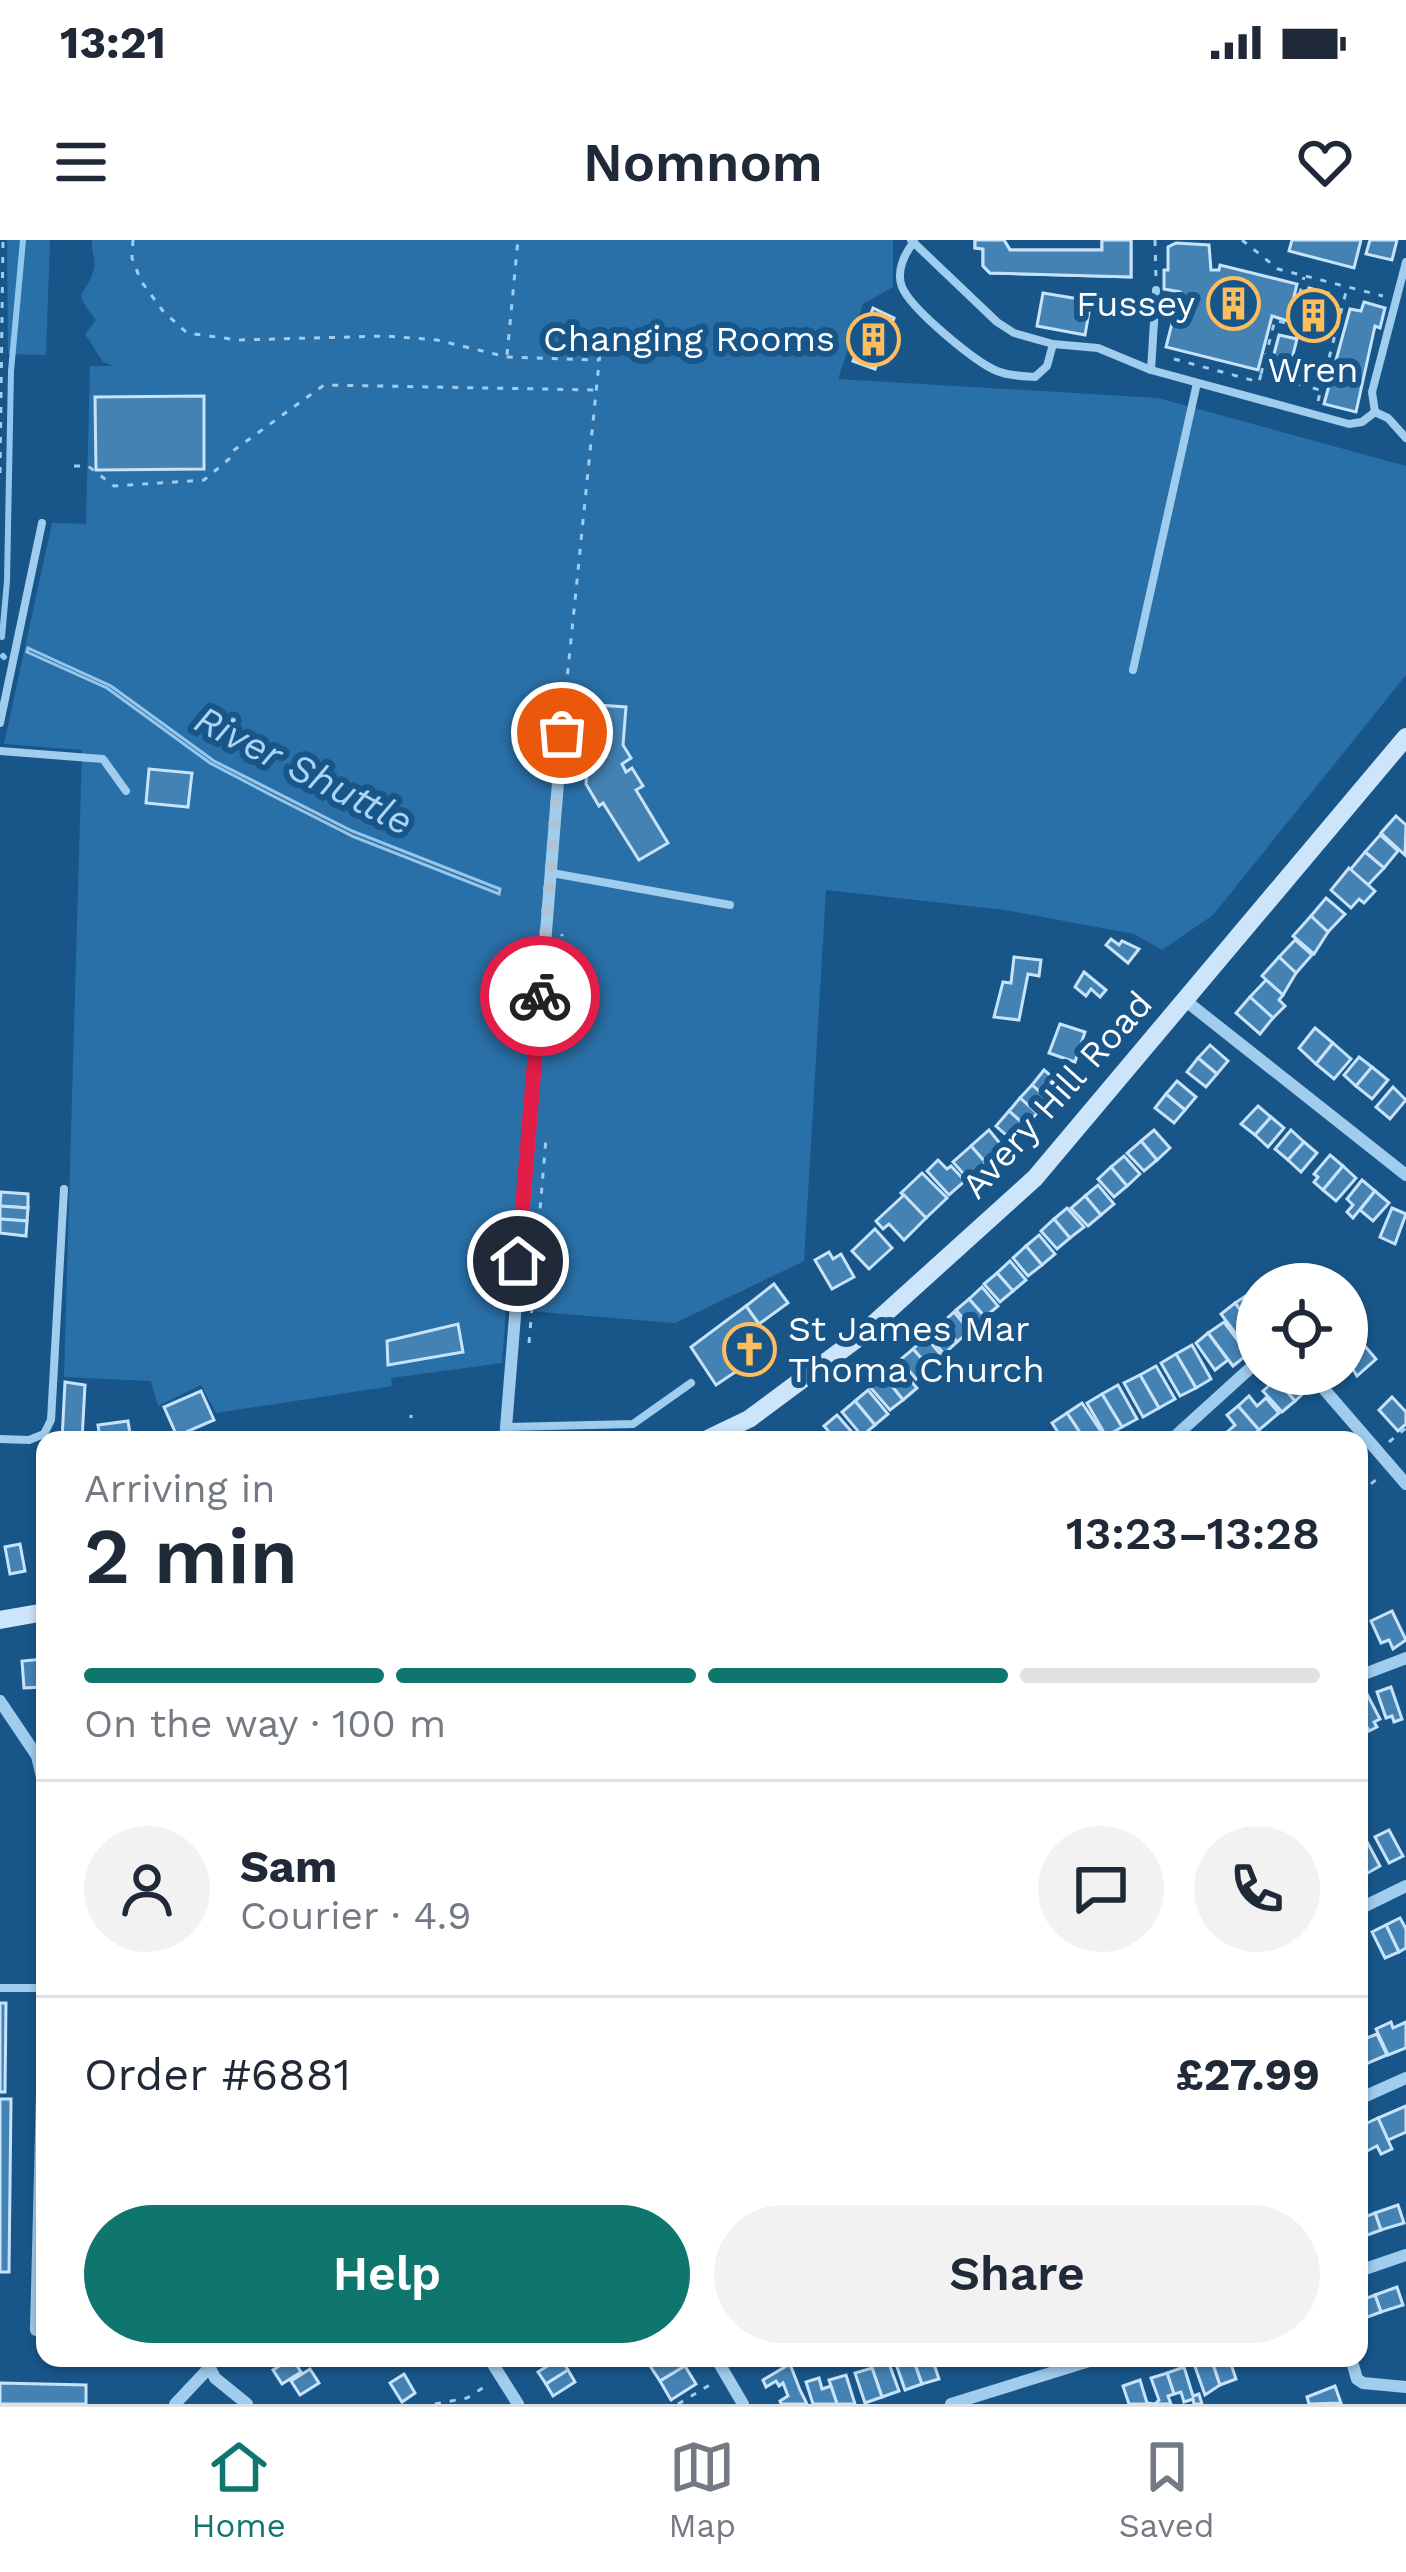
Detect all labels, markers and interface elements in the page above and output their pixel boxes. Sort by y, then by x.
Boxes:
text: 13:21 [60,16,166,69]
icon: menu [48,129,114,195]
icon: heart [1292,129,1358,195]
text: Nomnom [583,131,823,194]
building icon: Fussey [1206,276,1262,332]
place label: Fussey [1076,283,1195,325]
building icon: Wren [1285,287,1341,343]
building icon: Changing Rooms [846,311,902,367]
place label: Changing Rooms [543,318,835,360]
place label: Wren [1268,349,1358,391]
pin [511,682,613,784]
water label: River Shuttle [188,696,420,844]
icon: bag [529,700,595,766]
courier [480,936,600,1056]
icon: bike [507,963,573,1029]
street label: Avery Hill Road [953,983,1161,1207]
pin [467,1210,569,1312]
icon: home [485,1228,551,1294]
map controls [1236,1263,1368,1395]
button: locate [1236,1263,1368,1395]
place label: St James Mar Thoma Church [788,1308,1045,1391]
church icon: St James Mar Thoma Church [721,1322,777,1378]
text: Arriving in [84,1466,275,1511]
text: 13:23–13:28 [1066,1507,1320,1560]
text: 2 min [84,1510,298,1602]
text: On the way · 100 m [84,1701,446,1746]
button: person [84,1826,210,1952]
button: chat [1038,1826,1164,1952]
button: phone [1194,1826,1320,1952]
text: Sam [240,1840,337,1893]
text: Courier · 4.9 [240,1893,471,1938]
text: Order #6881 [84,2048,351,2101]
text: £27.99 [1176,2048,1320,2101]
button: Help [84,2205,690,2343]
button: Share [714,2205,1320,2343]
tab: Home [191,2434,286,2545]
tab: Map [669,2434,736,2545]
tab: Saved [1119,2434,1215,2545]

